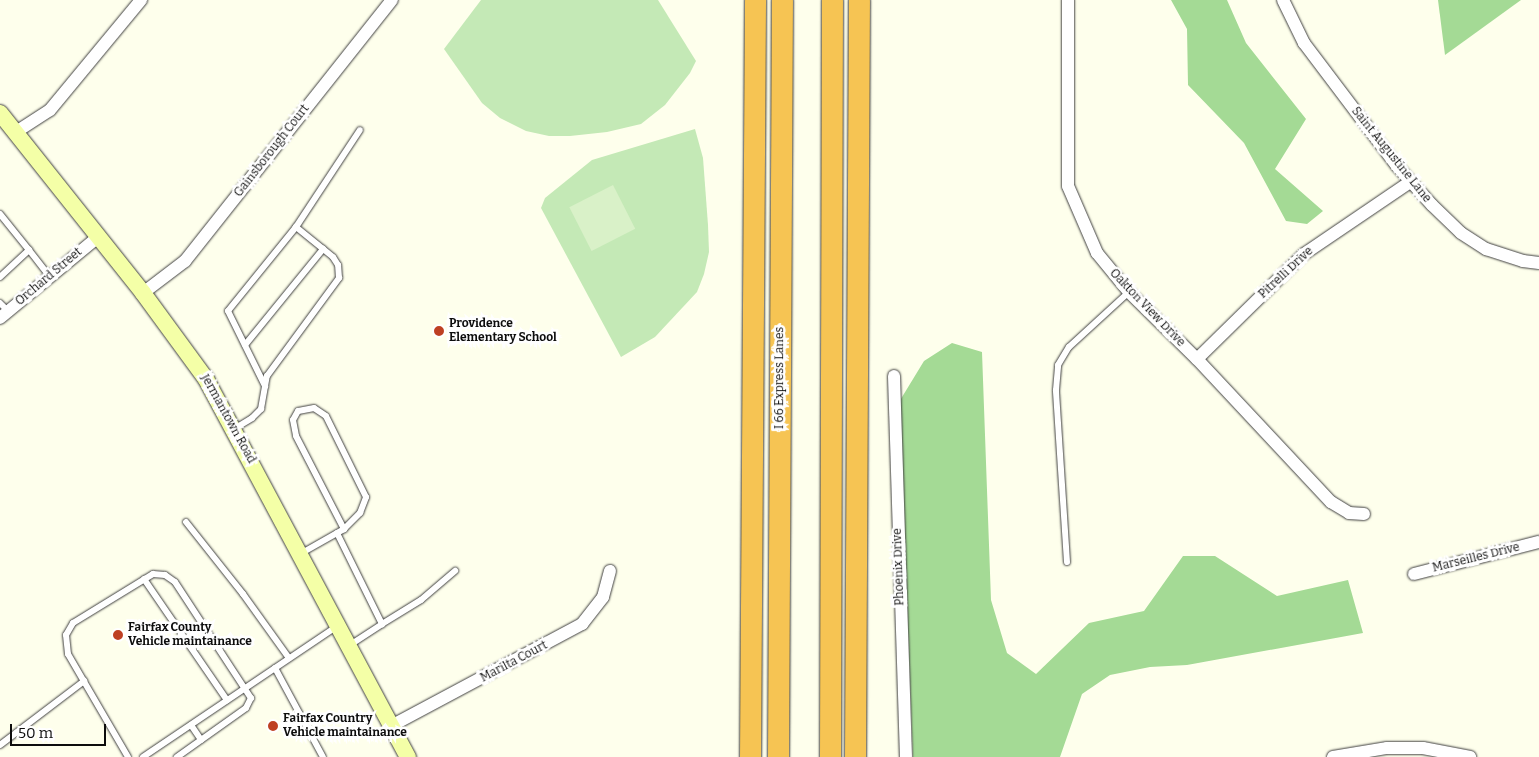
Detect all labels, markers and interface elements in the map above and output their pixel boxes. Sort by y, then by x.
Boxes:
street label: Gainsborough Court [231,102,313,200]
street label: Saint Augustine Lane [1348,104,1434,206]
street label: Pitrelli Drive [1256,244,1316,302]
street label: Orchard Street [13,245,85,309]
street label: Oakton View Drive [1106,266,1188,350]
place label: Providence Elementary School [449,317,557,345]
marker: Providence Elementary School [433,325,445,337]
street label: I 66 Express Lanes [773,327,787,429]
street label: Jermantown Road [198,372,258,466]
street label: Phoenix Drive [890,528,908,606]
street label: Marseilles Drive [1431,540,1521,576]
place label: Fairfax County Vehicle maintainance [128,621,252,649]
marker: Fairfax County Vehicle maintainance [112,629,124,641]
street label: Marilta Court [478,638,550,686]
place label: Fairfax Country Vehicle maintainance [283,712,407,740]
scale bar [12,714,109,746]
marker: Fairfax Country Vehicle maintainance [267,720,279,732]
text: 50 m [18,724,53,742]

